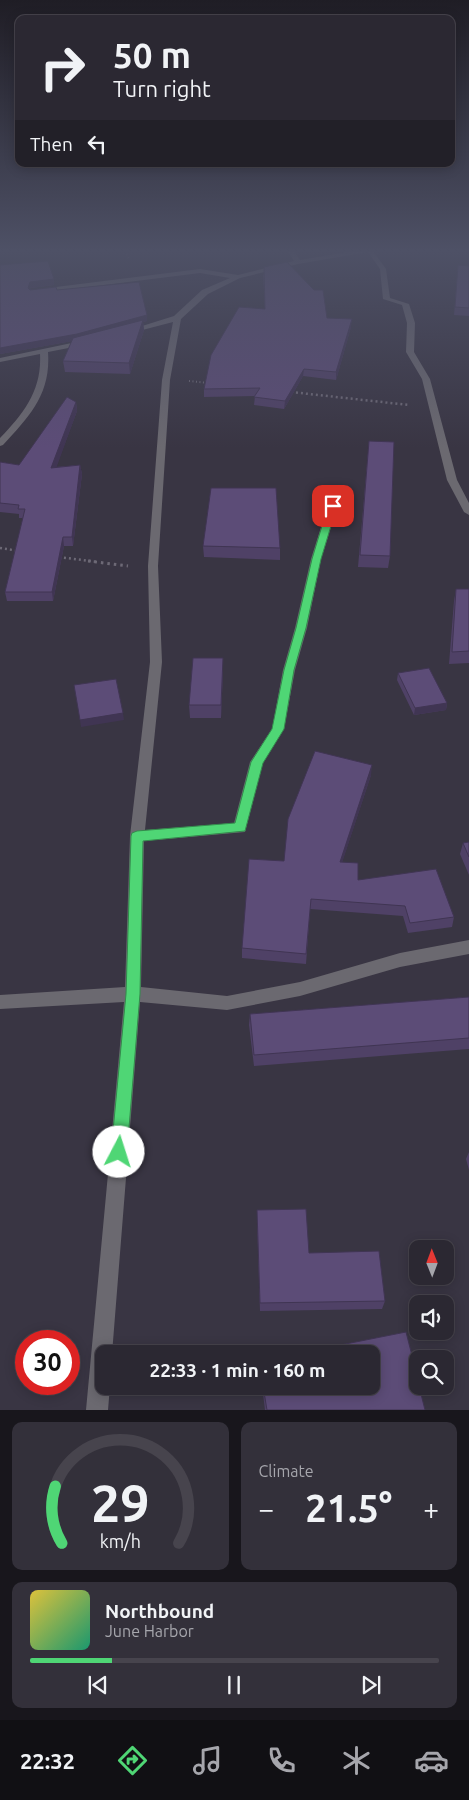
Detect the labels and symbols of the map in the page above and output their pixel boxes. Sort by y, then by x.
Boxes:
pin [312,485,354,527]
position arrow [92,1125,144,1177]
north arrow [409,1240,454,1285]
speed limit sign: 30 [15,1330,80,1395]

